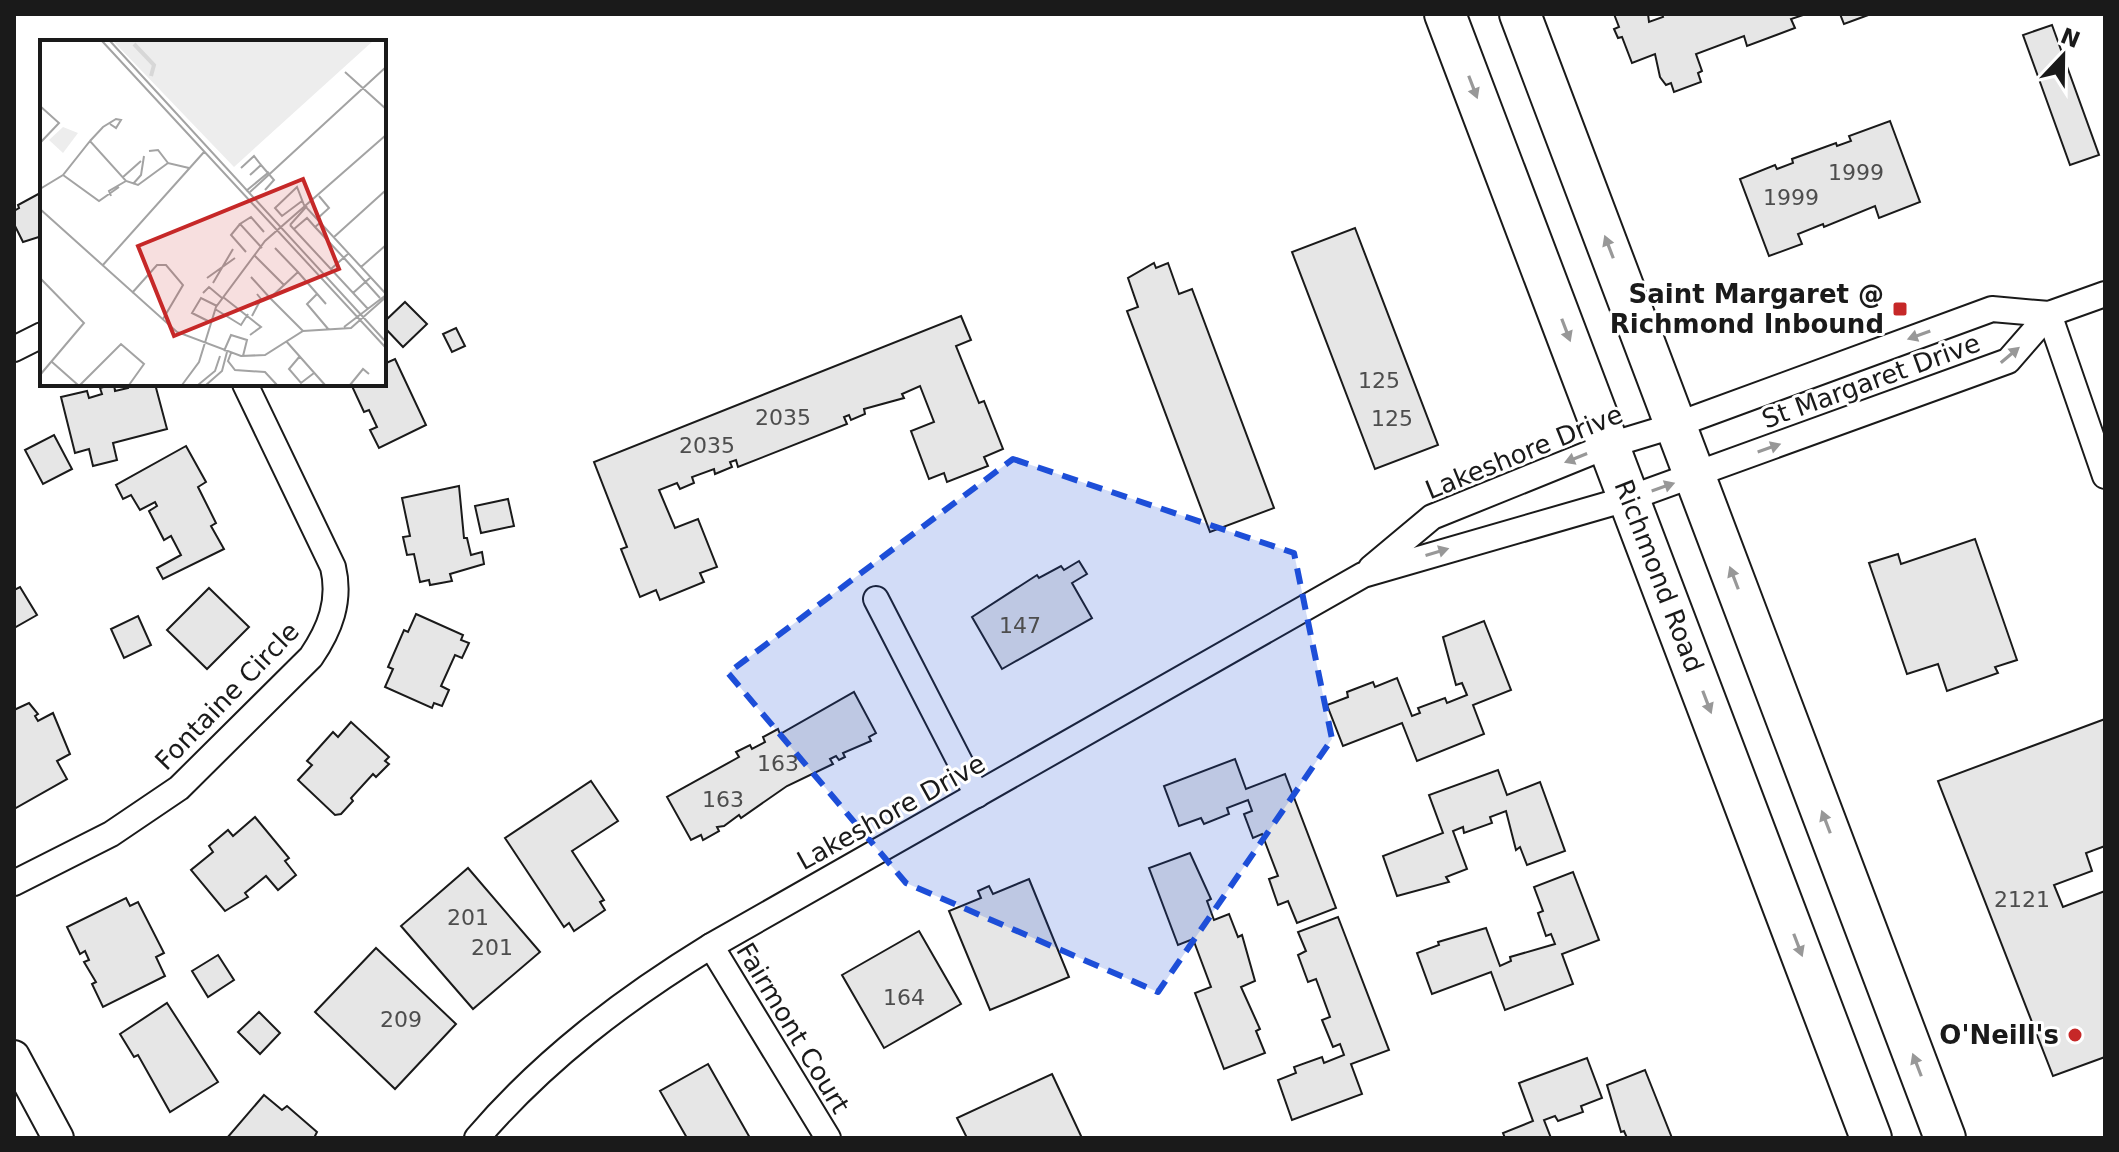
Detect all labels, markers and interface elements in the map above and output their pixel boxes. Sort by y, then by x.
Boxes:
north arrow [2023,16,2103,96]
text: N [2057,23,2084,53]
inset map [40,40,386,386]
one-way arrow [1467,75,1480,99]
house number: 1999 [1828,160,1884,185]
house number: 1999 [1763,185,1819,210]
one-way arrow [1602,235,1615,259]
place label: Saint Margaret @ Richmond Inbound [1610,279,1884,339]
marker: Saint Margaret @ Richmond Inbound [1891,300,1909,318]
one-way arrow [1560,318,1573,342]
street label: St Margaret Drive [1758,328,1984,434]
one-way arrow [1907,329,1931,342]
one-way arrow [2000,347,2020,364]
house number: 125 [1358,368,1400,393]
street label: Lakeshore Drive [1421,399,1627,505]
house number: 2035 [755,405,811,430]
house number: 125 [1371,406,1413,431]
house number: 2035 [679,433,735,458]
one-way arrow [1757,442,1781,454]
one-way arrow [1564,452,1588,465]
street label: Richmond Road [1608,475,1710,677]
one-way arrow [1651,480,1675,492]
one-way arrow [1426,545,1450,558]
one-way arrow [1727,566,1740,590]
house number: 147 [999,613,1041,638]
street label: Fontaine Circle [149,616,305,776]
one-way arrow [1701,690,1714,714]
street label: Lakeshore Drive [792,748,990,876]
house number: 163 [757,751,799,776]
house number: 163 [702,787,744,812]
one-way arrow [1819,810,1832,834]
house number: 2121 [1994,887,2050,912]
house number: 201 [447,905,489,930]
one-way arrow [1792,933,1805,957]
house number: 201 [471,935,513,960]
street label: Fairmont Court [730,937,856,1119]
house number: 164 [883,985,925,1010]
house number: 209 [380,1007,422,1032]
place label: O'Neill's [1939,1020,2059,1050]
marker: O'Neill's [2066,1026,2084,1044]
one-way arrow [1910,1053,1923,1077]

